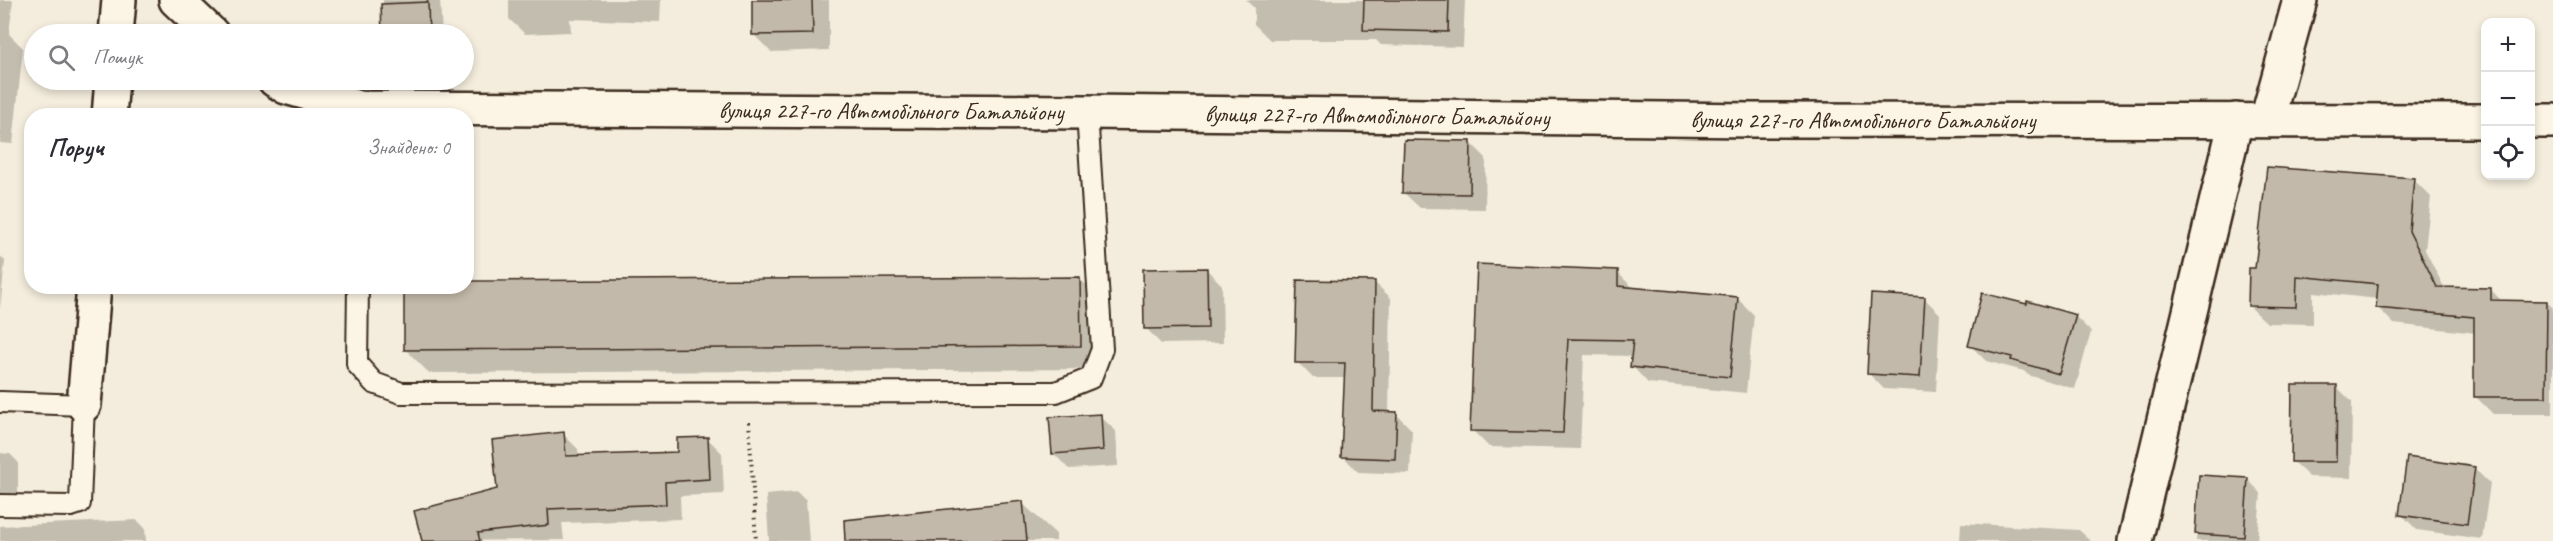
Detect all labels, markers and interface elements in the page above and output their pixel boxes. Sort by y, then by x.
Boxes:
map controls [2481,18,2535,180]
button: + [2481,18,2535,72]
search box [24,24,474,90]
icon: search [45,41,78,74]
text: Пошук [93,43,142,71]
button: − [2481,72,2535,126]
street label: вулиця 227-го Автомобільного Батальйону [718,95,1065,127]
street label: вулиця 227-го Автомобільного Батальйону [1204,98,1551,133]
street label: вулиця 227-го Автомобільного Батальйону [1690,104,2037,135]
button: locate [2481,126,2535,180]
text: Поруч [48,131,104,164]
text: Знайдено: 0 [368,135,450,160]

